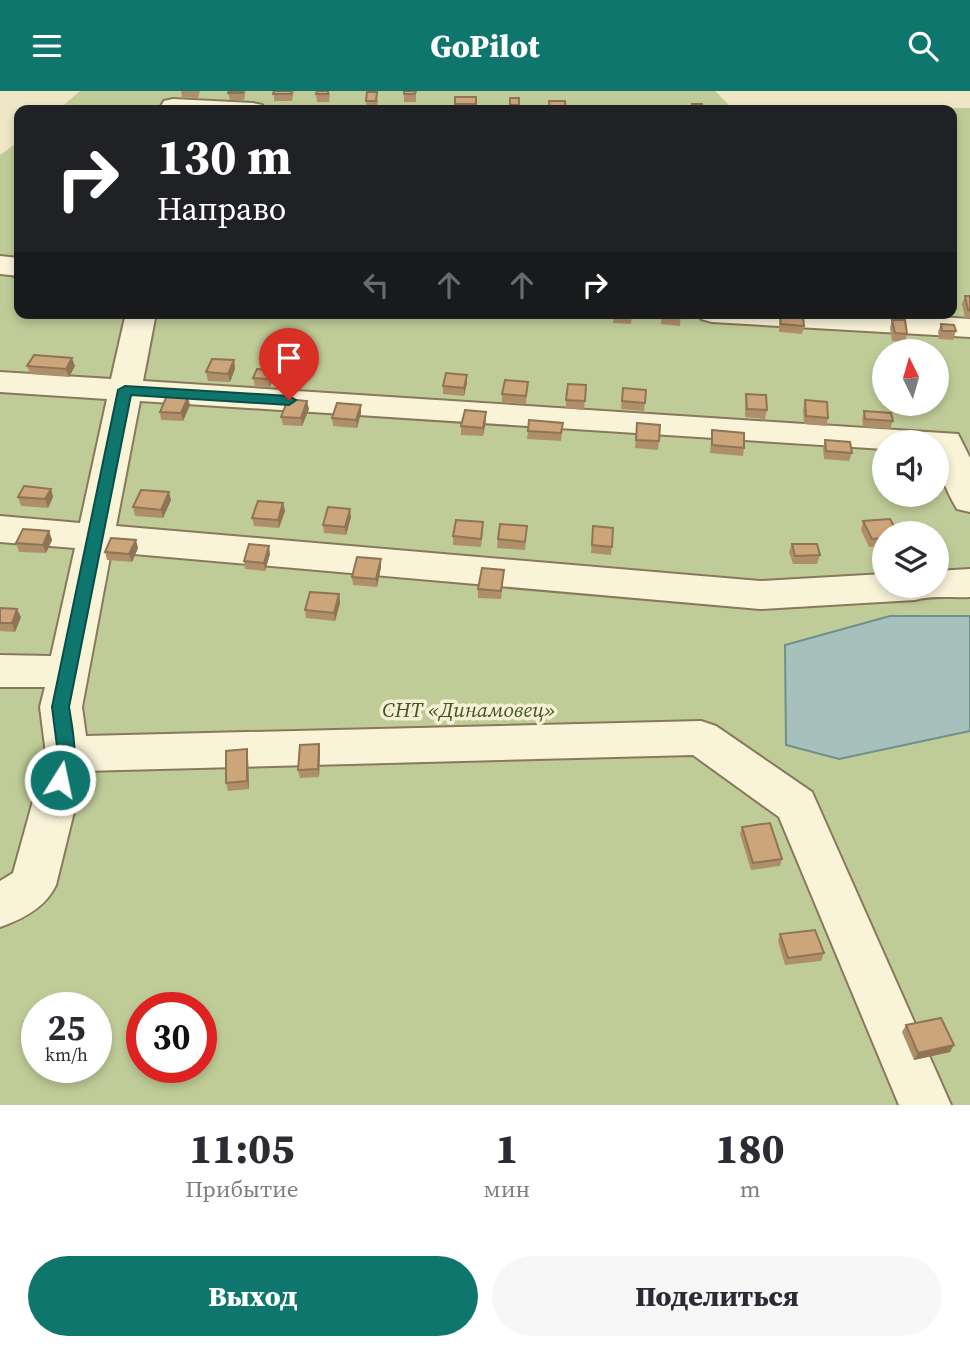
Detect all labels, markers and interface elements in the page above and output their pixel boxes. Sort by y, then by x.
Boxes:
text: GoPilot [430,24,540,68]
icon: menu [28,27,66,65]
icon: search [904,27,942,65]
text: 130 m [157,123,292,190]
icon: right [42,133,133,224]
text: Направо [157,187,286,231]
icon: left [357,266,395,304]
icon: ahead [430,266,468,304]
icon: ahead [503,266,541,304]
icon: right [576,266,614,304]
pin [259,328,319,400]
icon: arrive [270,339,308,377]
north arrow [872,339,948,417]
map controls [872,339,949,598]
button: sound [872,430,949,507]
button: layers [872,521,949,598]
park label: СНТ «Динамовец» [382,695,556,724]
position arrow [23,743,97,817]
speed limit sign: 30 [126,992,217,1083]
text: 25 [48,1004,85,1052]
text: km/h [45,1042,88,1067]
text: 11:05 [189,1119,294,1177]
text: 1 [495,1119,518,1177]
text: 180 [715,1119,785,1177]
text: Прибытие [185,1173,298,1205]
text: мин [484,1173,530,1205]
text: m [740,1173,760,1205]
button: Выход [28,1256,478,1336]
button: Поделиться [492,1256,942,1336]

